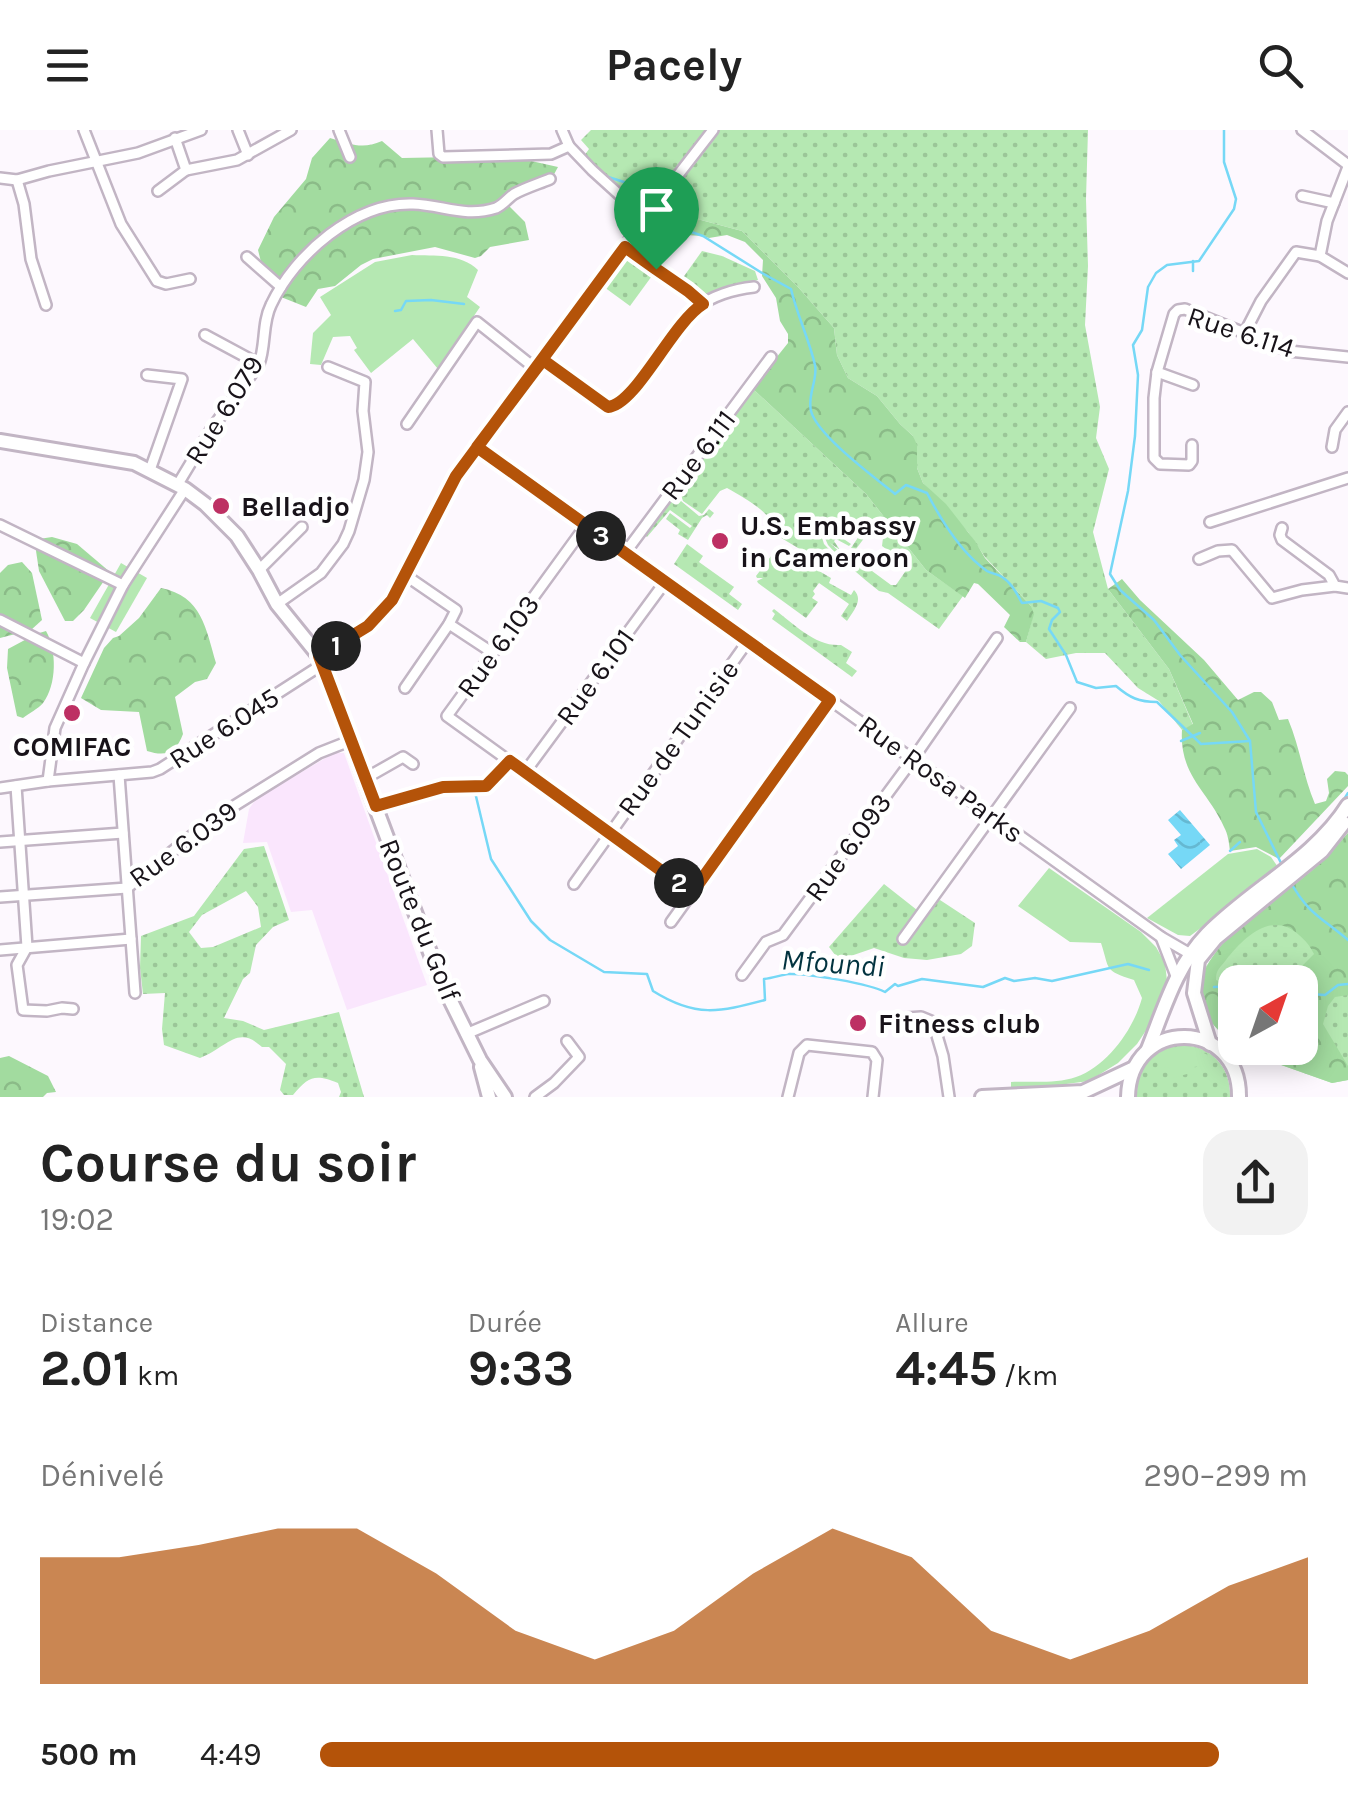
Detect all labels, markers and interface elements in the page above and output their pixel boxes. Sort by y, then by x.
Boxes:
icon: menu [40,38,95,93]
icon: search [1253,38,1308,93]
text: Pacely [606,39,742,91]
pin [614,167,699,270]
icon: arrive [629,182,684,237]
street label: Rue 6.114 [1183,299,1299,365]
street label: Rue 6.079 [178,349,270,471]
street label: Rue 6.111 [654,404,742,506]
place label: Belladjo [241,490,350,523]
marker: Belladjo [210,495,232,517]
place label: U.S. Embassy in Cameroon [740,509,916,574]
pin: 3 [576,511,626,561]
text: 3 [592,519,610,552]
marker: U.S. Embassy in Cameroon [709,530,731,552]
street label: Rue 6.103 [450,588,546,704]
pin: 1 [311,621,361,671]
street label: Rue 6.101 [549,622,641,732]
text: 1 [331,629,341,662]
street label: Rue de Tunisie [610,654,746,822]
street label: Rue 6.045 [163,680,285,776]
marker: COMIFAC [61,702,83,724]
street label: Rue Rosa Parks [852,708,1030,850]
place label: COMIFAC [13,730,131,763]
street label: Rue 6.093 [798,787,898,907]
street label: Rue 6.039 [123,794,243,894]
street label: Route du Golf [372,834,468,1006]
pin: 2 [654,858,704,908]
text: 2 [671,866,687,899]
water label: Mfoundi [780,941,886,985]
north arrow [1218,965,1318,1065]
map controls [1218,965,1318,1065]
place label: Fitness club [878,1007,1041,1040]
marker: Fitness club [847,1012,869,1034]
button: share [1203,1130,1308,1235]
text: Course du soir [40,1131,416,1195]
text: 19:02 [40,1201,114,1238]
text: Distance [40,1306,153,1339]
text: Durée [468,1306,542,1339]
text: Allure [895,1306,969,1339]
text: 2.01 [40,1339,130,1398]
text: 9:33 [468,1339,574,1398]
text: 4:45 [895,1339,997,1398]
text: km [130,1359,179,1392]
text: /km [997,1359,1058,1392]
text: Dénivelé [40,1457,164,1494]
text: 290–299 m [1144,1457,1308,1494]
text: 500 m [40,1736,138,1773]
text: 4:49 [200,1736,262,1773]

